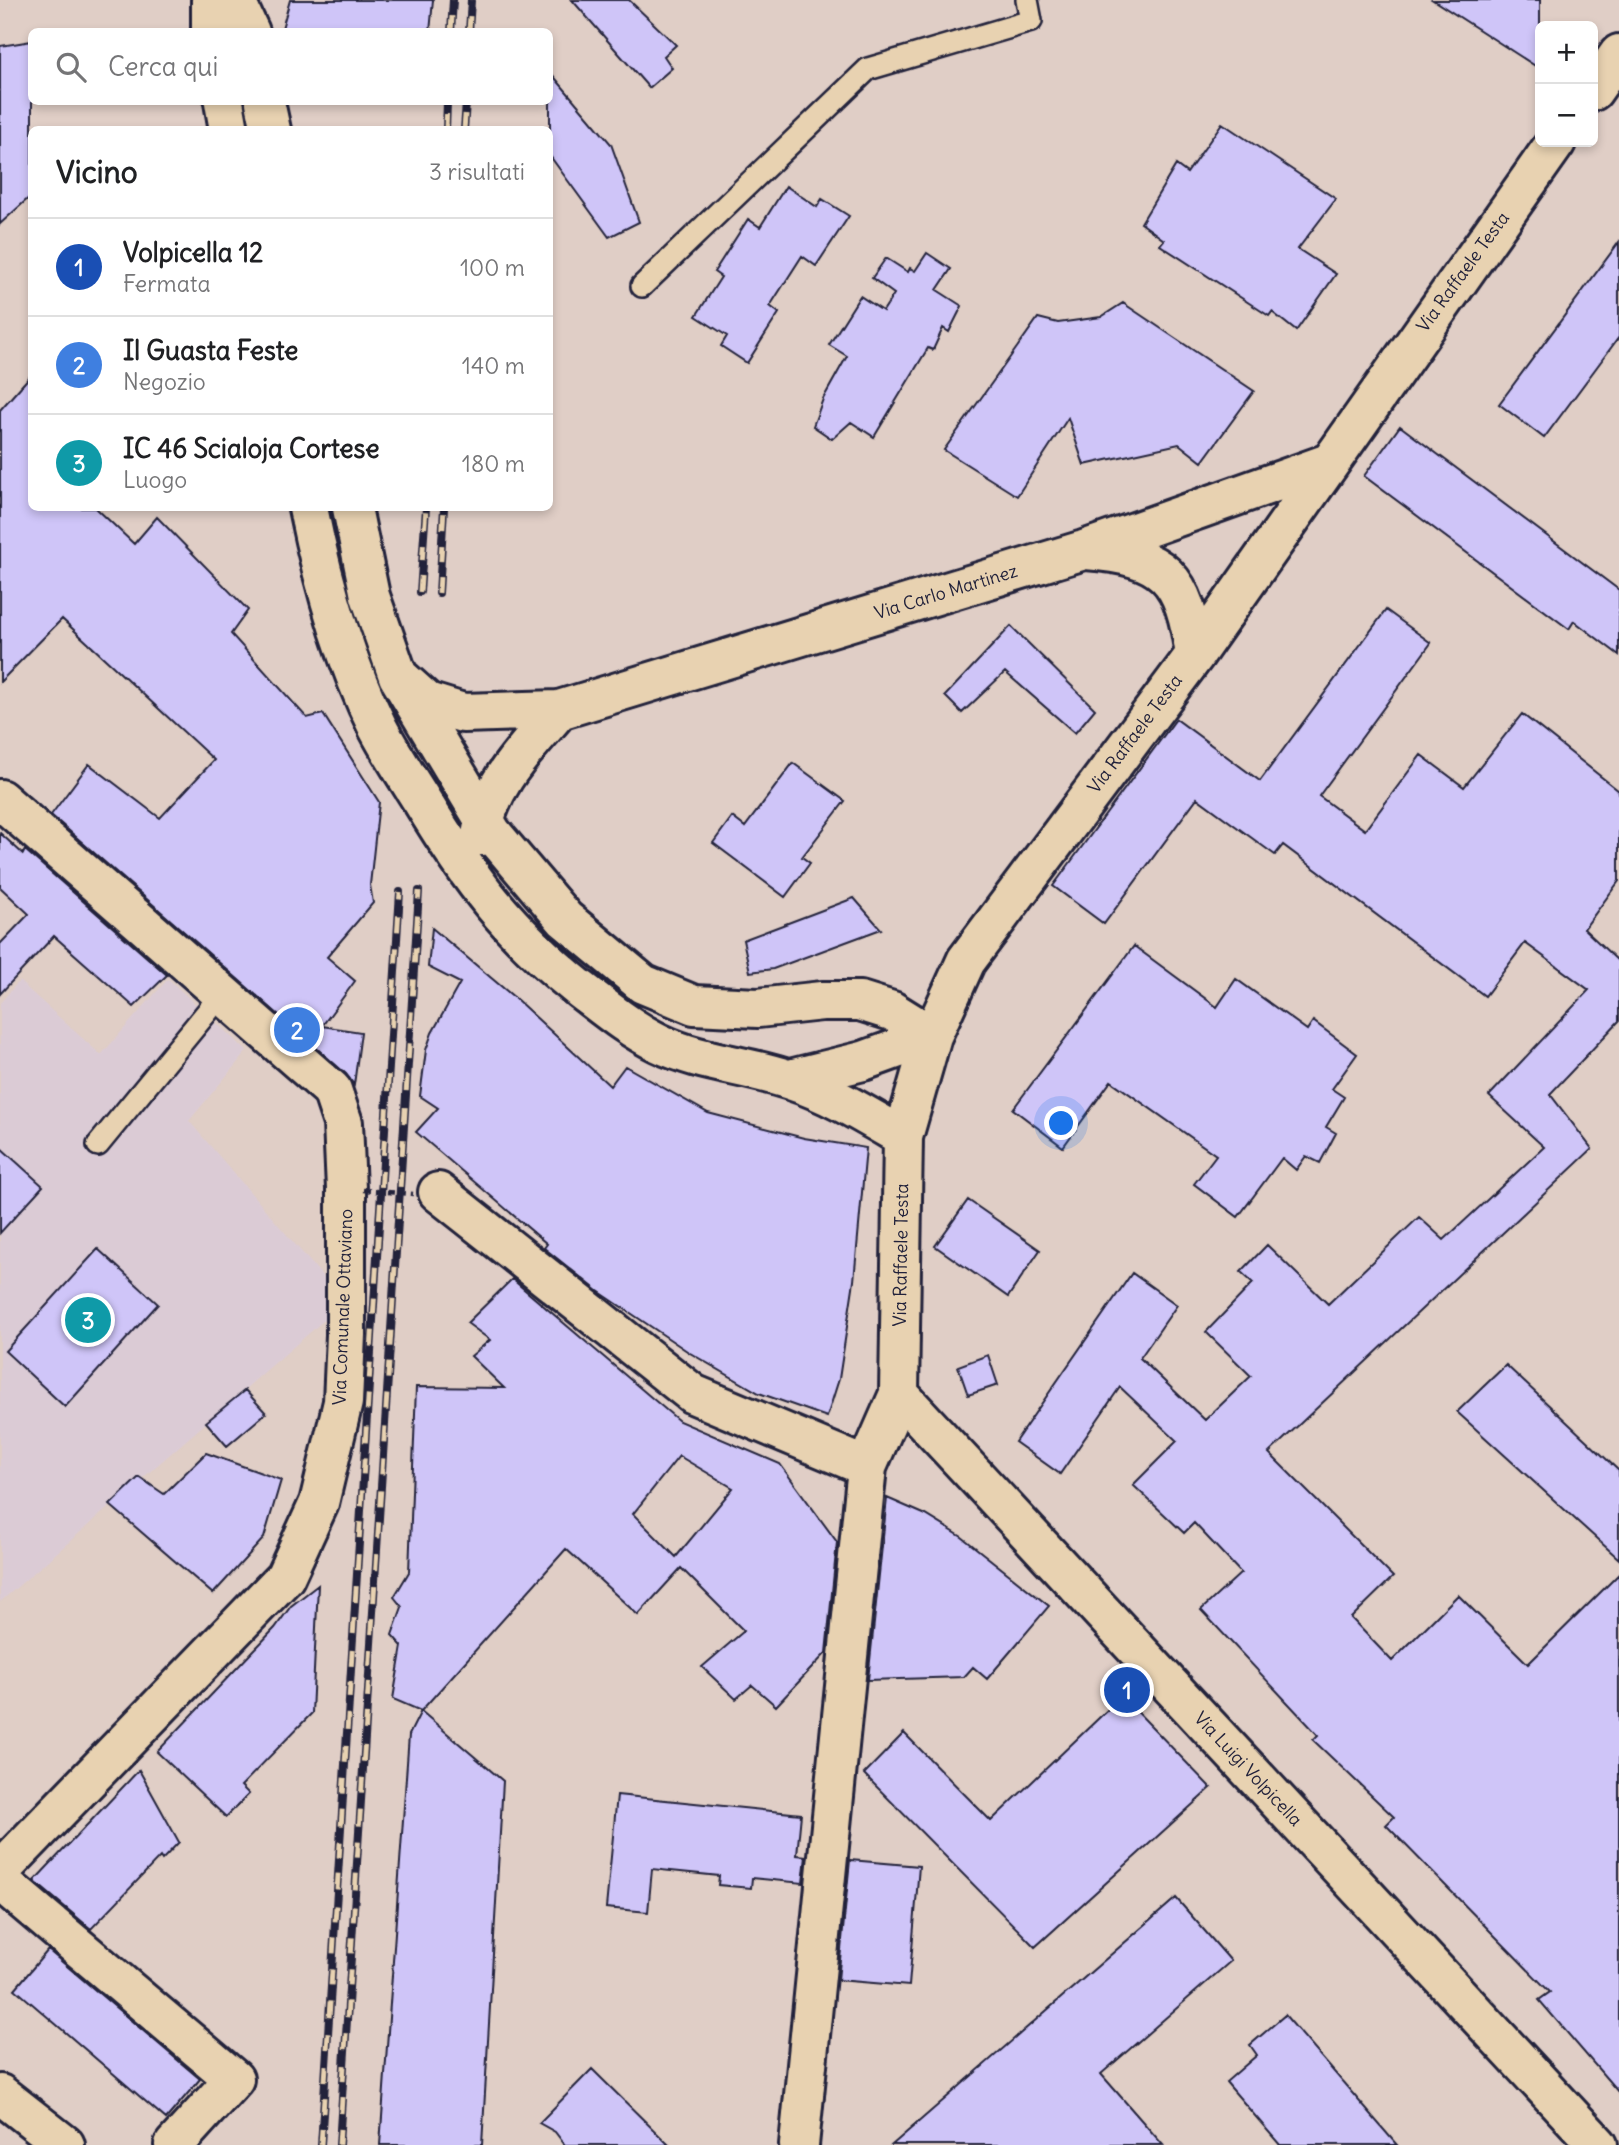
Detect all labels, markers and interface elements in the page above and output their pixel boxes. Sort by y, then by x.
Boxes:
map controls [1535,21,1598,147]
button: + [1535,21,1598,84]
search box [28,28,553,105]
icon: search [52,48,90,86]
text: Cerca qui [108,50,218,83]
button: − [1535,84,1598,147]
text: Vicino [56,153,138,191]
text: 3 risultati [429,157,525,186]
street label: Via Raffaele Testa [1411,207,1514,336]
text: Volpicella 12 [123,236,263,269]
text: 1 [74,253,84,282]
text: 100 m [460,253,525,282]
text: Fermata [123,269,211,298]
text: Il Guasta Feste [123,334,298,367]
text: 2 [73,351,85,380]
text: 140 m [462,351,525,380]
text: Negozio [123,367,206,396]
text: IC 46 Scialoja Cortese [123,432,379,465]
text: 3 [72,449,86,478]
text: 180 m [462,449,525,478]
text: Luogo [123,465,187,494]
street label: Via Carlo Martinez [871,559,1021,624]
street label: Via Raffaele Testa [1082,670,1187,798]
pin: 2 [274,1004,320,1056]
your location [1044,1106,1078,1140]
street label: Via Raffaele Testa [888,1183,913,1327]
street label: Via Comunale Ottaviano [328,1208,357,1406]
pin: 3 [65,1294,111,1346]
pin: 1 [1104,1664,1150,1716]
street label: Via Luigi Volpicella [1189,1707,1307,1831]

